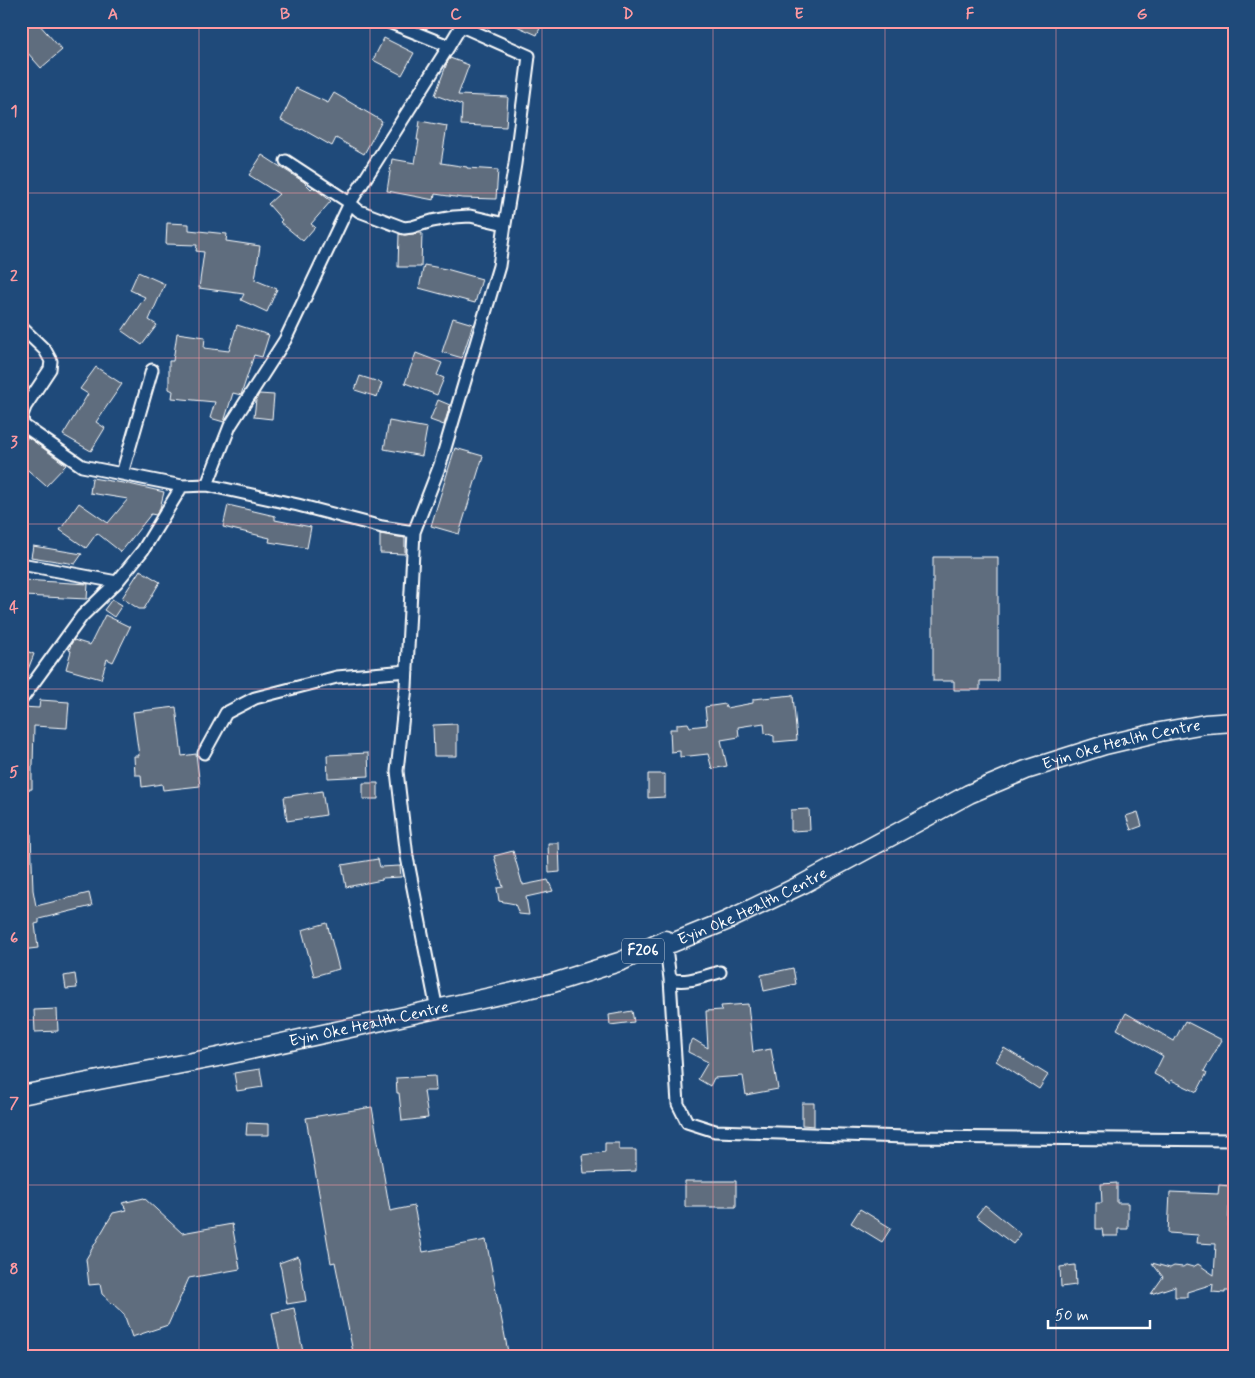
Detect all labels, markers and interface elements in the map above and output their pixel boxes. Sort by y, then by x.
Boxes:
text: A [108,4,118,25]
text: B [280,4,290,25]
text: C [450,4,462,25]
text: D [622,4,634,25]
text: E [794,4,804,25]
text: F [966,4,975,25]
text: G [1137,4,1148,25]
text: 1 [10,101,18,122]
text: 2 [10,266,18,287]
text: 3 [10,432,18,453]
text: 4 [9,597,19,618]
street label: Eyin Oke Health Centre [1040,715,1202,775]
text: 5 [9,762,19,783]
street label: Eyin Oke Health Centre [675,862,831,950]
text: 6 [10,928,18,949]
road number: F206 [622,938,664,964]
street label: Eyin Oke Health Centre [287,996,450,1052]
text: 7 [9,1093,19,1114]
text: 8 [9,1259,19,1280]
scale bar [1048,1298,1150,1330]
text: 50 m [1055,1306,1089,1326]

